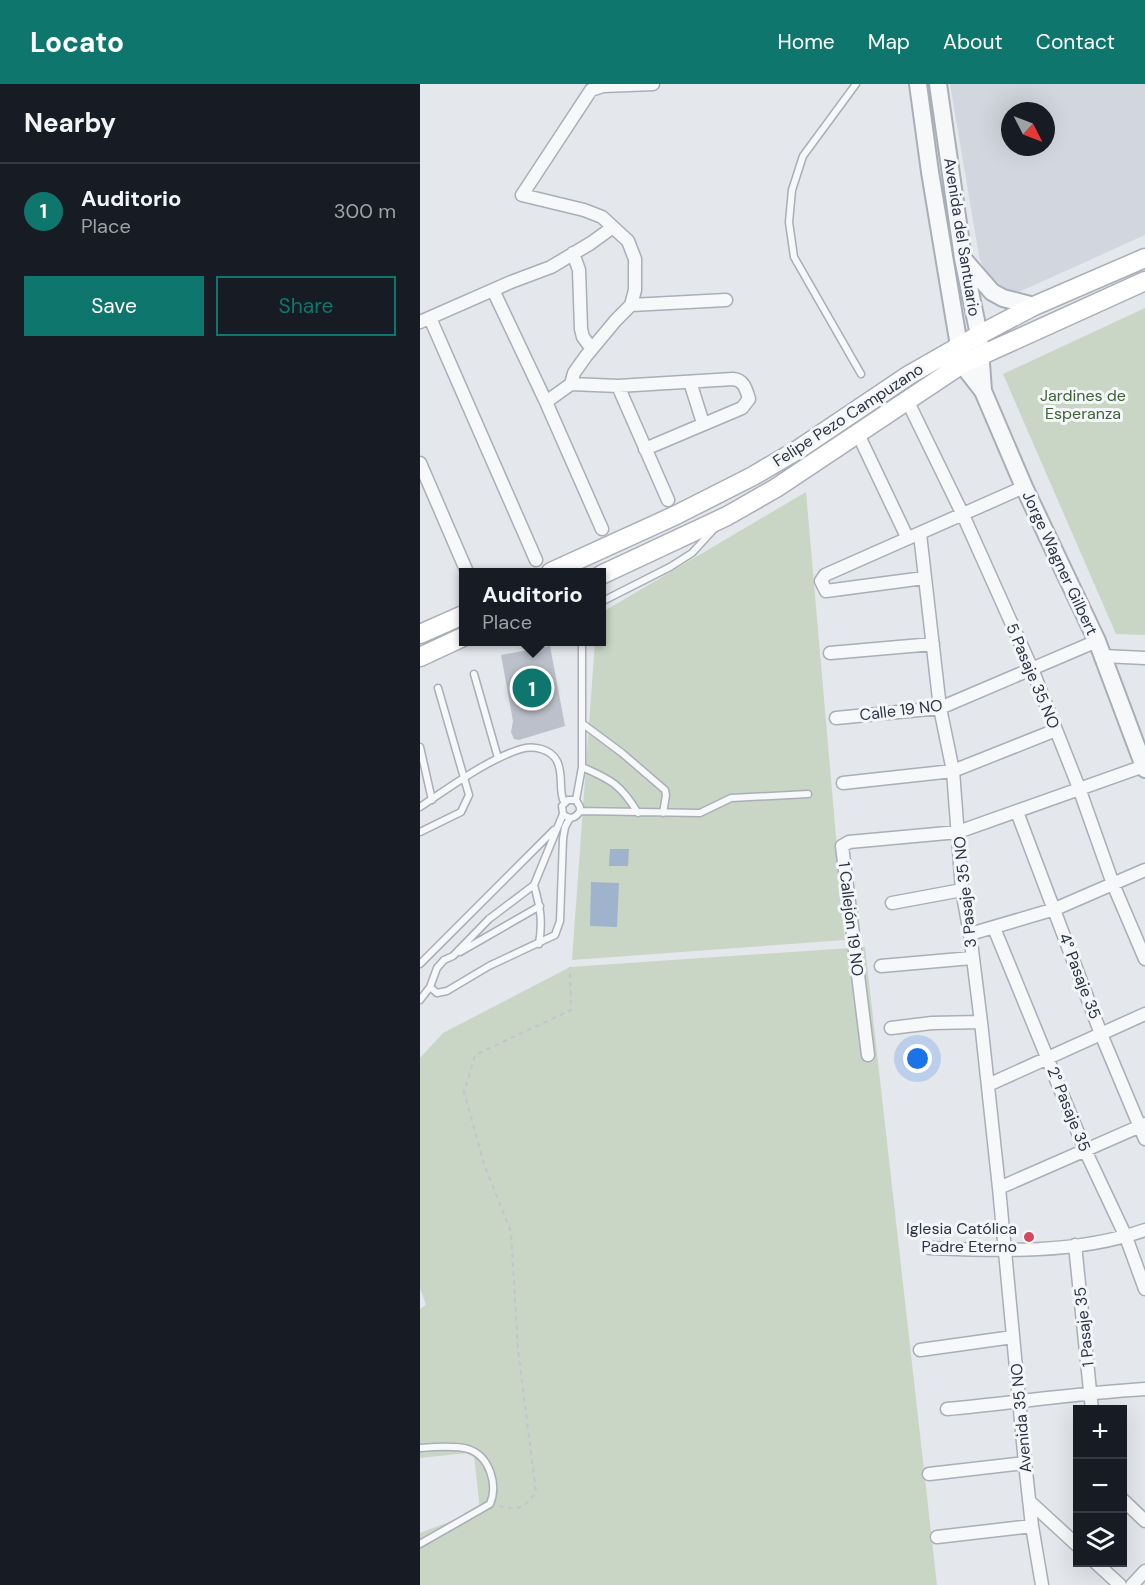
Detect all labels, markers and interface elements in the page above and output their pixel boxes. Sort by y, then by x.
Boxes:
text: Locato [30,24,124,61]
text: Home [777,28,835,56]
text: Map [868,28,910,56]
text: About [943,28,1003,56]
text: Contact [1036,28,1115,56]
north arrow [1001,102,1055,156]
text: Nearby [24,106,116,140]
street label: Avenida del Santuario [939,156,985,318]
text: Auditorio [81,184,182,213]
text: 1 [40,198,47,224]
text: 300 m [334,198,396,224]
text: Place [81,213,131,239]
button: Save [24,276,204,336]
button: Share [216,276,396,336]
street label: Felipe Pezo Campuzano [769,358,927,472]
park label: Jardines de Esperanza [1040,385,1126,424]
street label: Jorge Wagner Gilbert [1017,488,1103,638]
popup [459,568,606,646]
text: Auditorio [482,580,583,609]
text: Place [482,609,532,635]
street label: 5 Pasaje 35 NO [1001,620,1065,732]
pin: 1 [512,666,552,710]
street label: Calle 19 NO [858,694,944,726]
street label: 3 Pasaje 35 NO [949,835,981,949]
street label: 1 Callejón 19 NO [834,861,868,977]
street label: 4° Pasaje 35 [1054,930,1106,1022]
your location [903,1044,932,1073]
street label: 2° Pasaje 35 [1042,1063,1096,1155]
place label: Iglesia Católica Padre Eterno [906,1218,1017,1257]
marker: Iglesia Católica Padre Eterno [1022,1230,1036,1244]
street label: 1 Pasaje 35 [1069,1286,1099,1368]
street label: Avenida 35 NO [1006,1362,1036,1474]
map controls [1073,1405,1127,1567]
button: + [1073,1405,1127,1459]
button: − [1073,1459,1127,1513]
button: layers [1073,1513,1127,1567]

